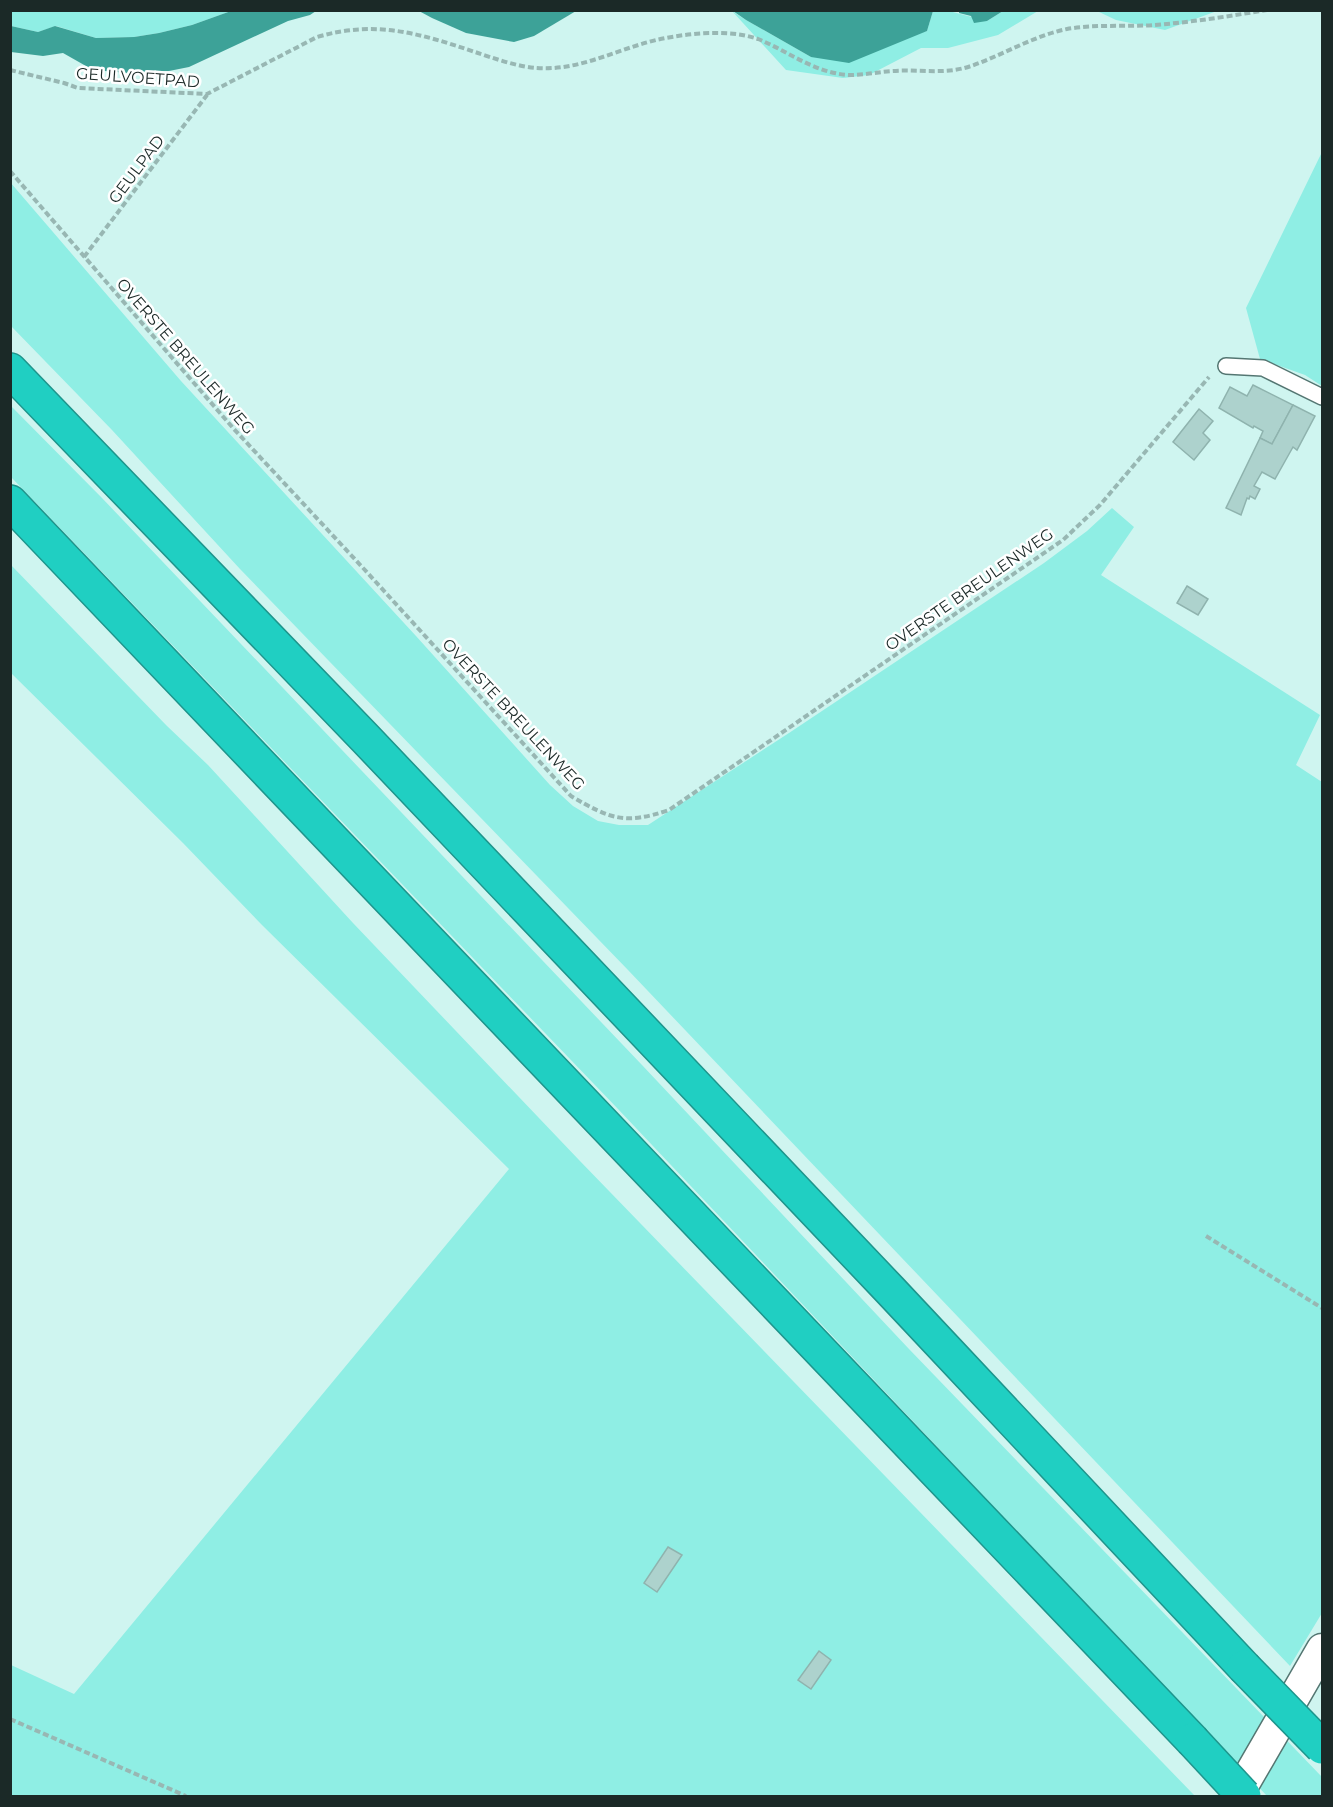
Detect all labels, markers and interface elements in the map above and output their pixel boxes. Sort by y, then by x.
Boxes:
street label: GEULVOETPAD [75,64,200,91]
street label: GEULPAD [105,131,168,207]
street label: OVERSTE BREULENWEG [113,274,259,438]
street label: OVERSTE BREULENWEG [882,524,1057,655]
street label: OVERSTE BREULENWEG [438,635,589,794]

